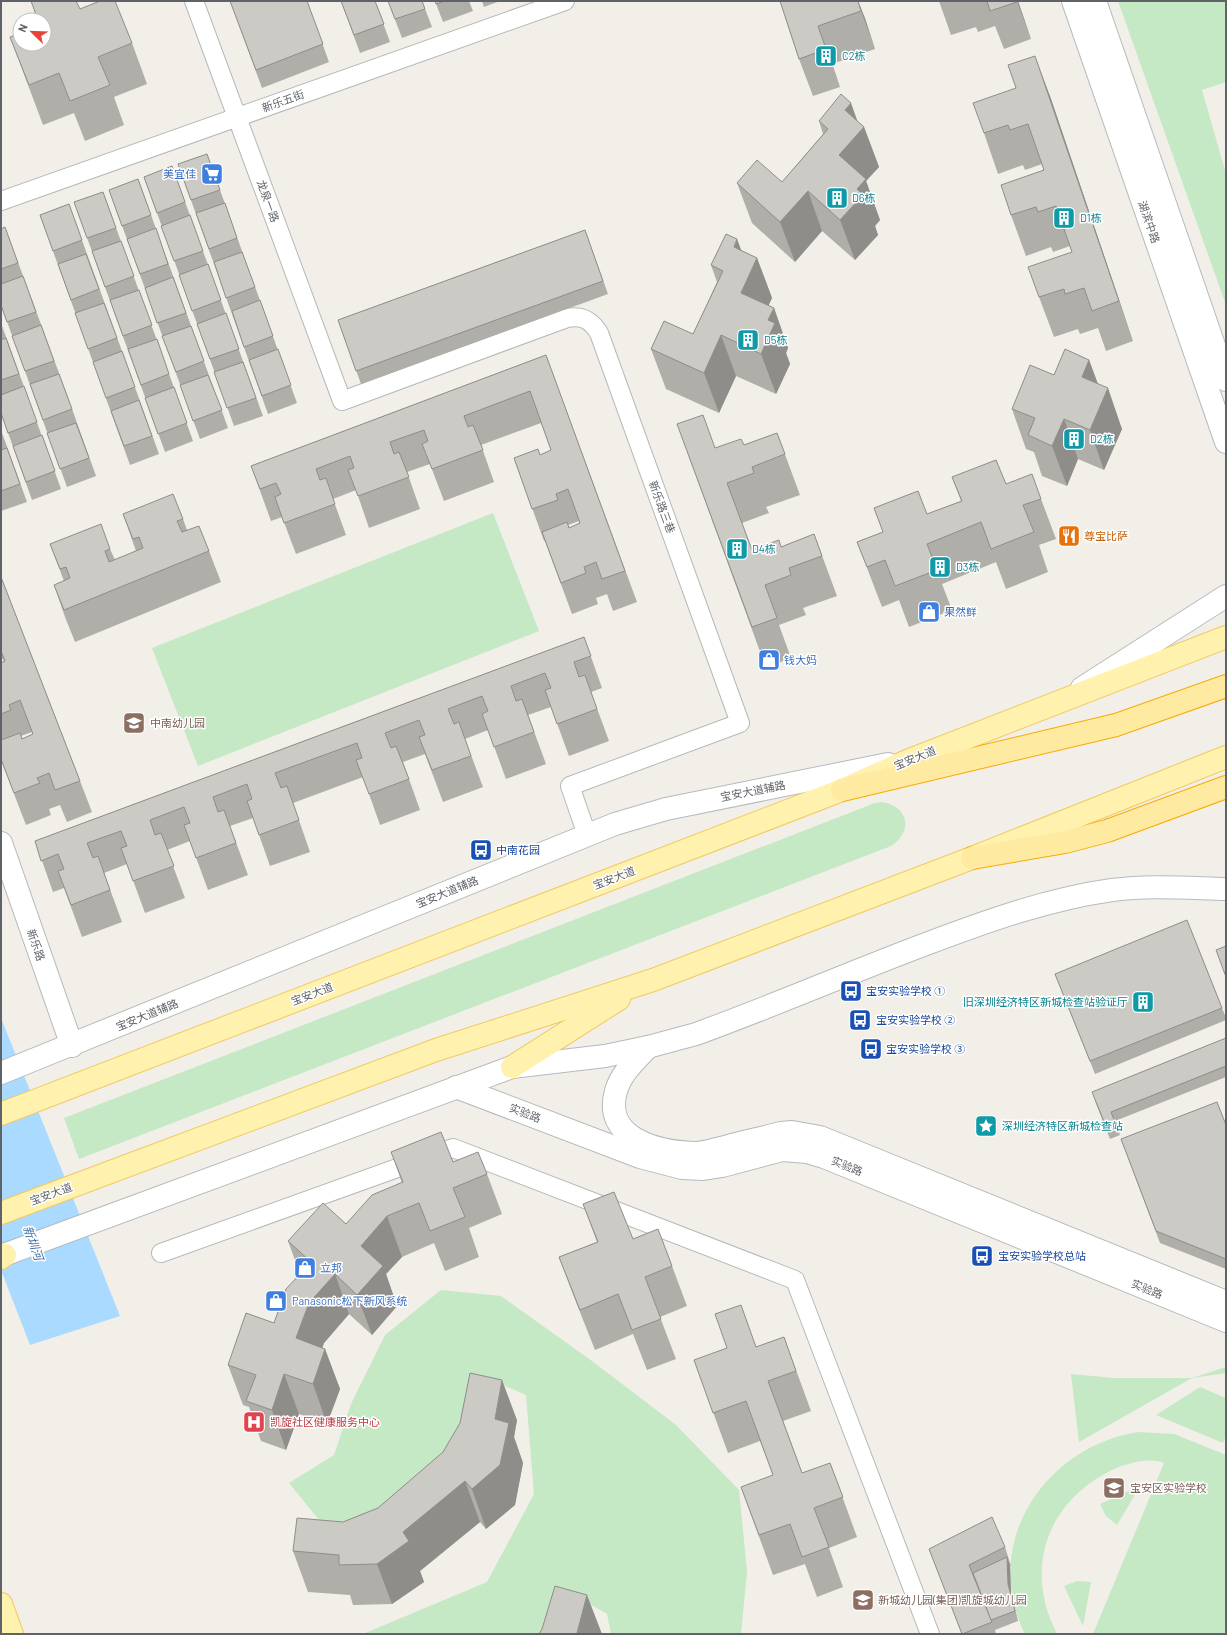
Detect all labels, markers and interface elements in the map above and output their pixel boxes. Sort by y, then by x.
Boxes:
north arrow [12,12,52,52]
text: N [15,22,30,34]
building icon: C2栋 [813,43,839,69]
place label: C2栋 [842,49,866,62]
street label: 新乐五街 [260,87,306,114]
supermarket icon: 美宜佳 [199,161,225,187]
place label: 美宜佳 [163,167,196,180]
street label: 龙泉一路 [255,178,282,224]
building icon: D6栋 [824,185,850,211]
place label: D6栋 [852,191,875,204]
street label: 湖滨中路 [1136,199,1163,245]
building icon: D1栋 [1051,205,1077,231]
place label: D1栋 [1080,211,1102,224]
building icon: D5栋 [735,327,761,353]
place label: D5栋 [764,333,787,346]
building icon: D2栋 [1061,426,1087,452]
place label: D2栋 [1090,432,1114,445]
street label: 新乐路三巷 [647,479,678,535]
restaurant icon: 尊宝比萨 [1056,523,1082,549]
place label: 尊宝比萨 [1084,529,1128,542]
building icon: D4栋 [724,536,750,562]
place label: D4栋 [752,542,776,555]
building icon: D3栋 [927,554,953,580]
place label: D3栋 [956,560,979,573]
shop icon: 果然鲜 [916,599,942,625]
place label: 果然鲜 [944,605,977,618]
shop icon: 钱大妈 [756,647,782,673]
place label: 钱大妈 [784,653,817,666]
school or university icon: 中南幼儿园 [121,710,147,736]
place label: 中南幼儿园 [150,716,205,729]
street label: 宝安大道 [892,743,938,772]
street label: 宝安大道辅路 [719,778,787,803]
bus stop icon: 中南花园 [468,837,494,863]
place label: 中南花园 [496,843,540,856]
street label: 宝安大道 [591,864,637,891]
street label: 宝安大道辅路 [414,873,480,910]
street label: 新乐路 [25,927,48,963]
bus stop icon: 宝安实验学校 ① [838,978,864,1004]
street label: 宝安大道 [289,980,335,1007]
place label: 宝安实验学校 ① [866,984,945,997]
building icon: 旧深圳经济特区新城检查站验证厅 [1130,989,1156,1015]
place label: 旧深圳经济特区新城检查站验证厅 [963,995,1128,1008]
street label: 宝安大道辅路 [114,996,180,1033]
bus stop icon: 宝安实验学校 ② [847,1007,873,1033]
place label: 宝安实验学校 ② [876,1013,955,1026]
bus stop icon: 宝安实验学校 ③ [858,1036,884,1062]
place label: 宝安实验学校 ③ [886,1042,965,1055]
street label: 实验路 [507,1101,543,1125]
place icon: 深圳经济特区新城检查站 [973,1113,999,1139]
place label: 深圳经济特区新城检查站 [1002,1119,1123,1132]
street label: 实验路 [829,1153,865,1178]
street label: 宝安大道 [28,1180,74,1207]
water label: 新圳河 [21,1223,47,1264]
bus stop icon: 宝安实验学校总站 [969,1243,995,1269]
place label: 宝安实验学校总站 [998,1249,1086,1262]
shop icon: 立邦 [292,1255,318,1281]
place label: 立邦 [320,1261,342,1274]
street label: 实验路 [1129,1276,1165,1301]
shop icon: Panasonic松下新风系统 [263,1288,289,1314]
place label: Panasonic松下新风系统 [292,1294,407,1307]
hospital icon: 凯旋社区健康服务中心 [241,1409,267,1435]
place label: 凯旋社区健康服务中心 [270,1415,380,1428]
school or university icon: 宝安区实验学校 [1101,1475,1127,1501]
place label: 宝安区实验学校 [1130,1481,1207,1494]
school or university icon: 新城幼儿园(集团)凯旋城幼儿园 [850,1587,876,1613]
place label: 新城幼儿园(集团)凯旋城幼儿园 [878,1593,1027,1606]

